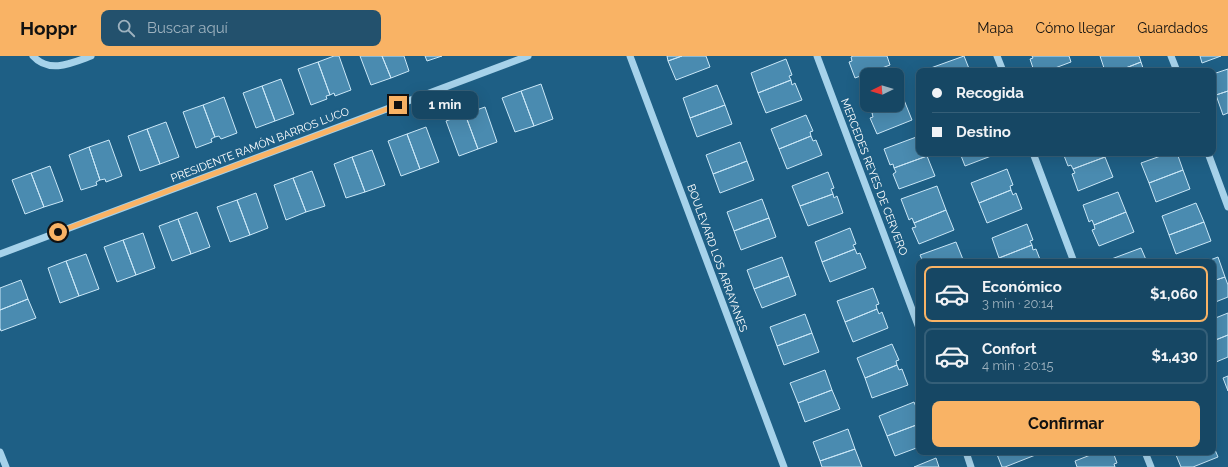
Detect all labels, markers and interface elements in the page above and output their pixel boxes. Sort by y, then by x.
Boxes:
search box [101,10,381,46]
text: Hoppr [20,17,77,39]
icon: search [115,17,137,39]
text: Buscar aquí [147,19,228,37]
text: Mapa [977,20,1013,36]
text: Cómo llegar [1035,20,1115,36]
text: Guardados [1137,20,1208,36]
north arrow [860,68,904,112]
map controls [860,68,904,112]
text: Recogida [956,84,1024,102]
callout: 1 min [412,91,478,119]
route end [389,96,407,114]
text: 1 min [429,97,461,112]
street label: MERCEDES REYES DE CERVERO [838,97,910,257]
street label: PRESIDENTE RAMÓN BARROS LUCO [169,104,351,185]
text: Destino [956,123,1011,141]
street label: BOULEVARD LOS ARRAYANES [684,182,750,334]
route start [49,223,67,241]
icon: car [934,276,970,312]
text: Económico [982,278,1062,296]
text: $1,060 [1150,285,1198,303]
text: 3 min · 20:14 [982,296,1054,311]
icon: car [934,338,970,374]
text: Confort [982,340,1036,358]
text: $1,430 [1151,347,1198,365]
text: 4 min · 20:15 [982,358,1054,373]
button: Confirmar [932,401,1200,447]

